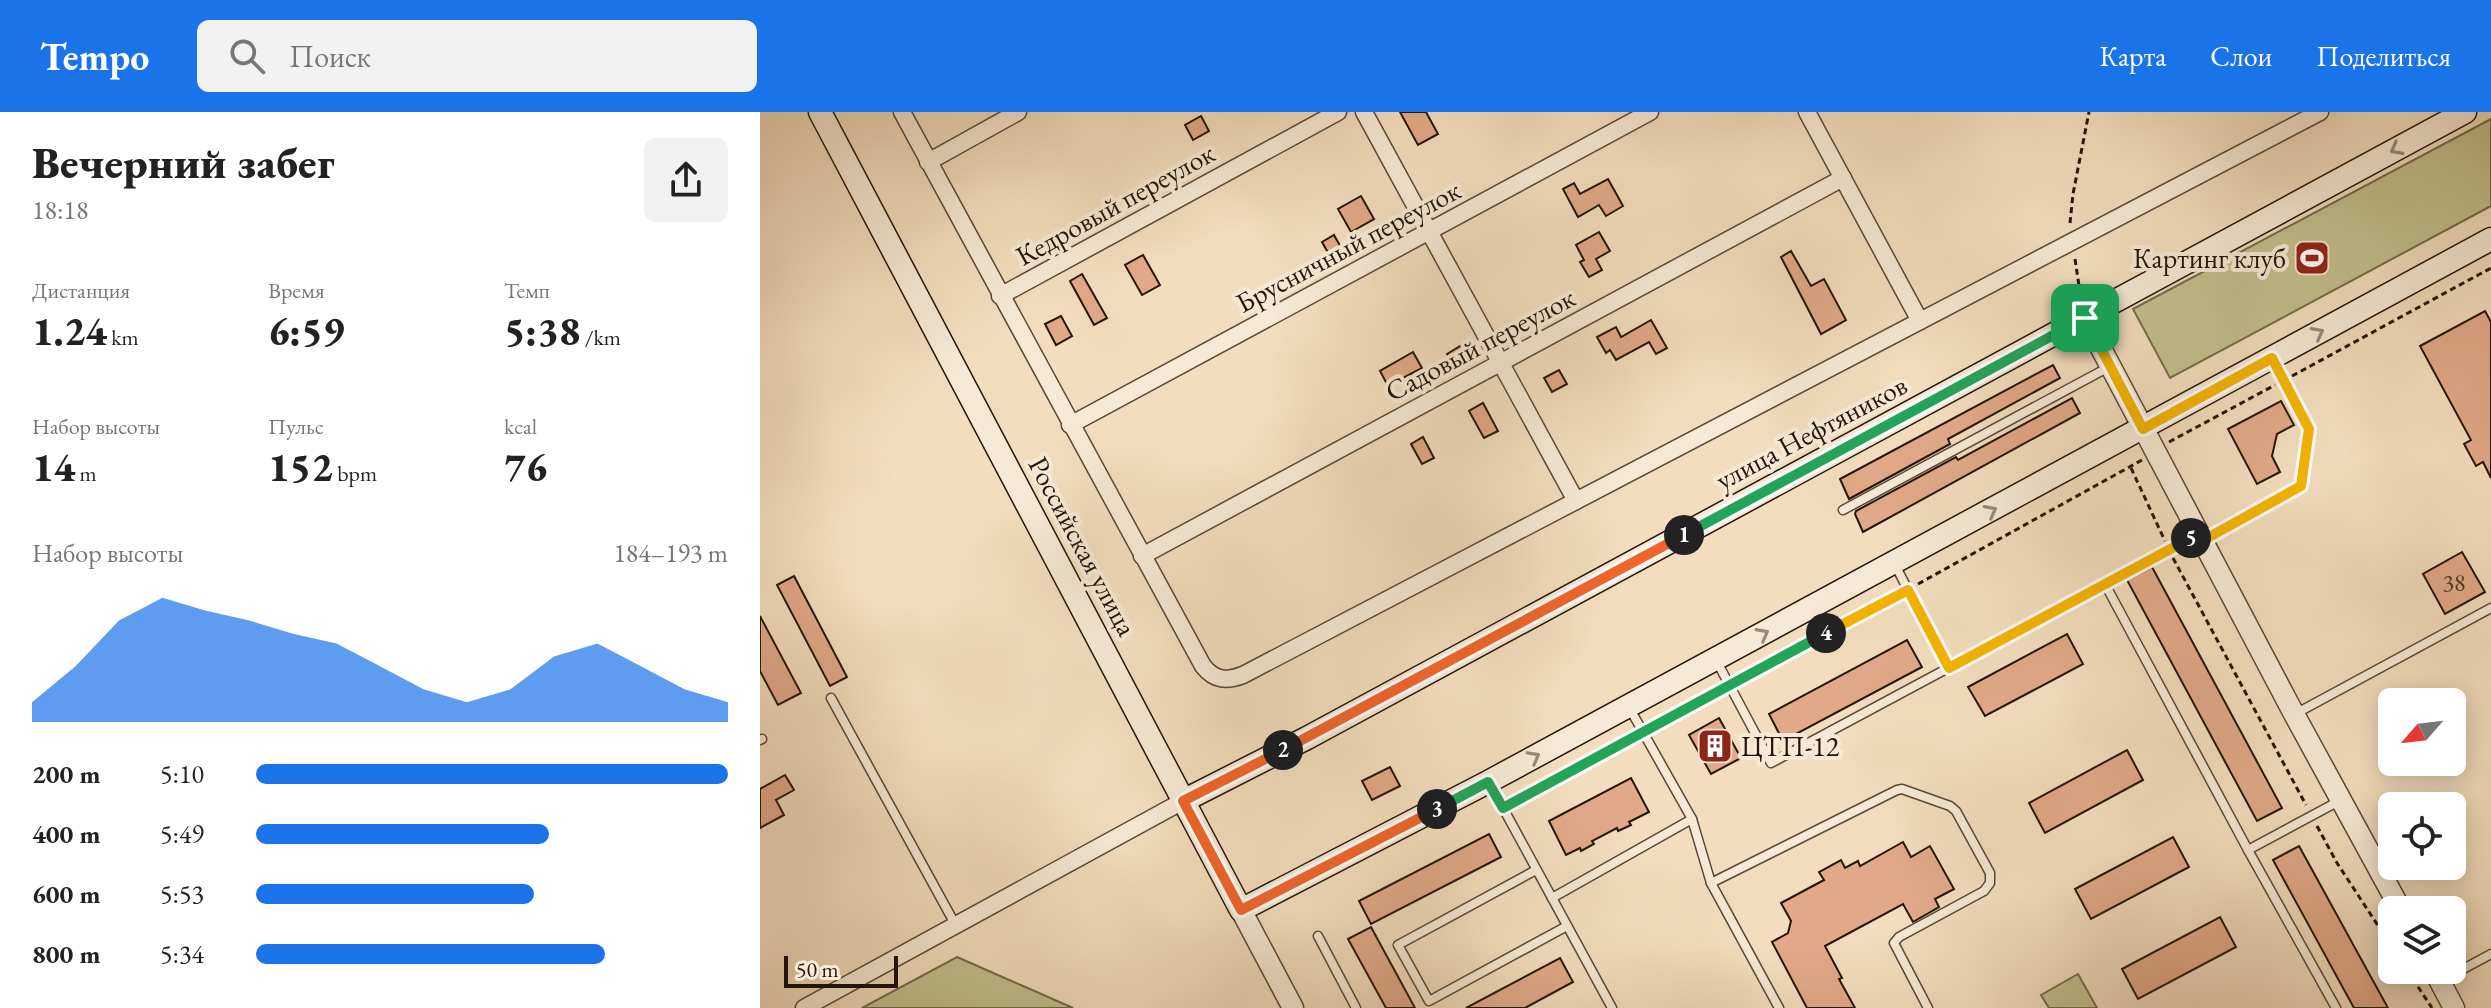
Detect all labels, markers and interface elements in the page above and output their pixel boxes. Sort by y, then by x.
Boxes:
search box [197,20,757,92]
text: Tempo [40,32,149,81]
icon: search [225,34,269,78]
text: Поиск [289,37,371,76]
text: Карта [2099,38,2166,74]
text: Слои [2210,38,2272,74]
text: Поделиться [2316,38,2451,74]
text: Вечерний забег [32,134,335,191]
street label: Кедровый переулок [1009,134,1221,274]
button: share [644,138,728,222]
one-way arrow [2391,139,2405,155]
street label: Брусничный переулок [1229,172,1467,320]
text: 18:18 [32,193,88,227]
sports icon: Картинг клуб [2293,239,2331,277]
place label: Картинг клуб [2133,240,2286,276]
text: Дистанция [32,276,130,305]
text: Время [268,276,325,305]
text: Темп [504,276,550,305]
street label: Садовый переулок [1379,279,1581,409]
pin [2051,284,2119,352]
icon: arrive [2063,296,2107,340]
text: 1.24 [32,305,107,357]
text: 6:59 [268,305,344,357]
text: 5:38 [504,305,580,357]
text: km [107,323,139,352]
text: /km [580,323,621,352]
one-way arrow [2310,327,2324,342]
street label: улица Нефтяников [1709,366,1913,498]
text: Набор высоты [32,412,160,441]
text: Пульс [268,412,324,441]
text: kcal [504,412,537,441]
text: 14 [32,441,75,493]
text: 152 [268,441,333,493]
text: 76 [504,441,547,493]
street label: Российская улица [1021,450,1146,643]
text: m [75,459,97,488]
text: bpm [333,459,377,488]
one-way arrow [1983,505,1998,520]
pin: 1 [1664,515,1704,555]
pin: 5 [2171,518,2211,558]
text: 1 [1678,520,1690,549]
text: 5 [2185,523,2197,552]
text: Набор высоты [32,536,183,570]
text: 184–193 m [613,536,728,570]
house number: 38 [2442,567,2466,598]
pin: 4 [1806,613,1846,653]
text: 4 [1820,618,1832,647]
one-way arrow [1754,628,1768,644]
north arrow [2378,688,2466,776]
map controls [2378,688,2466,984]
building icon: ЦТП-12 [1696,727,1734,765]
place label: ЦТП-12 [1741,728,1840,764]
pin: 2 [1263,730,1303,770]
text: 2 [1277,735,1289,764]
one-way arrow [1525,752,1540,767]
text: 200 m [32,757,100,791]
text: 5:10 [160,757,204,791]
pin: 3 [1417,789,1457,829]
button: locate [2378,792,2466,880]
text: 3 [1431,794,1443,823]
text: 400 m [32,817,100,851]
text: 5:49 [160,817,204,851]
text: 600 m [32,877,100,911]
text: 5:53 [160,877,204,911]
button: layers [2378,896,2466,984]
text: 800 m [32,937,100,971]
text: 5:34 [160,937,204,971]
scale bar [784,952,898,988]
text: 50 m [796,955,839,984]

